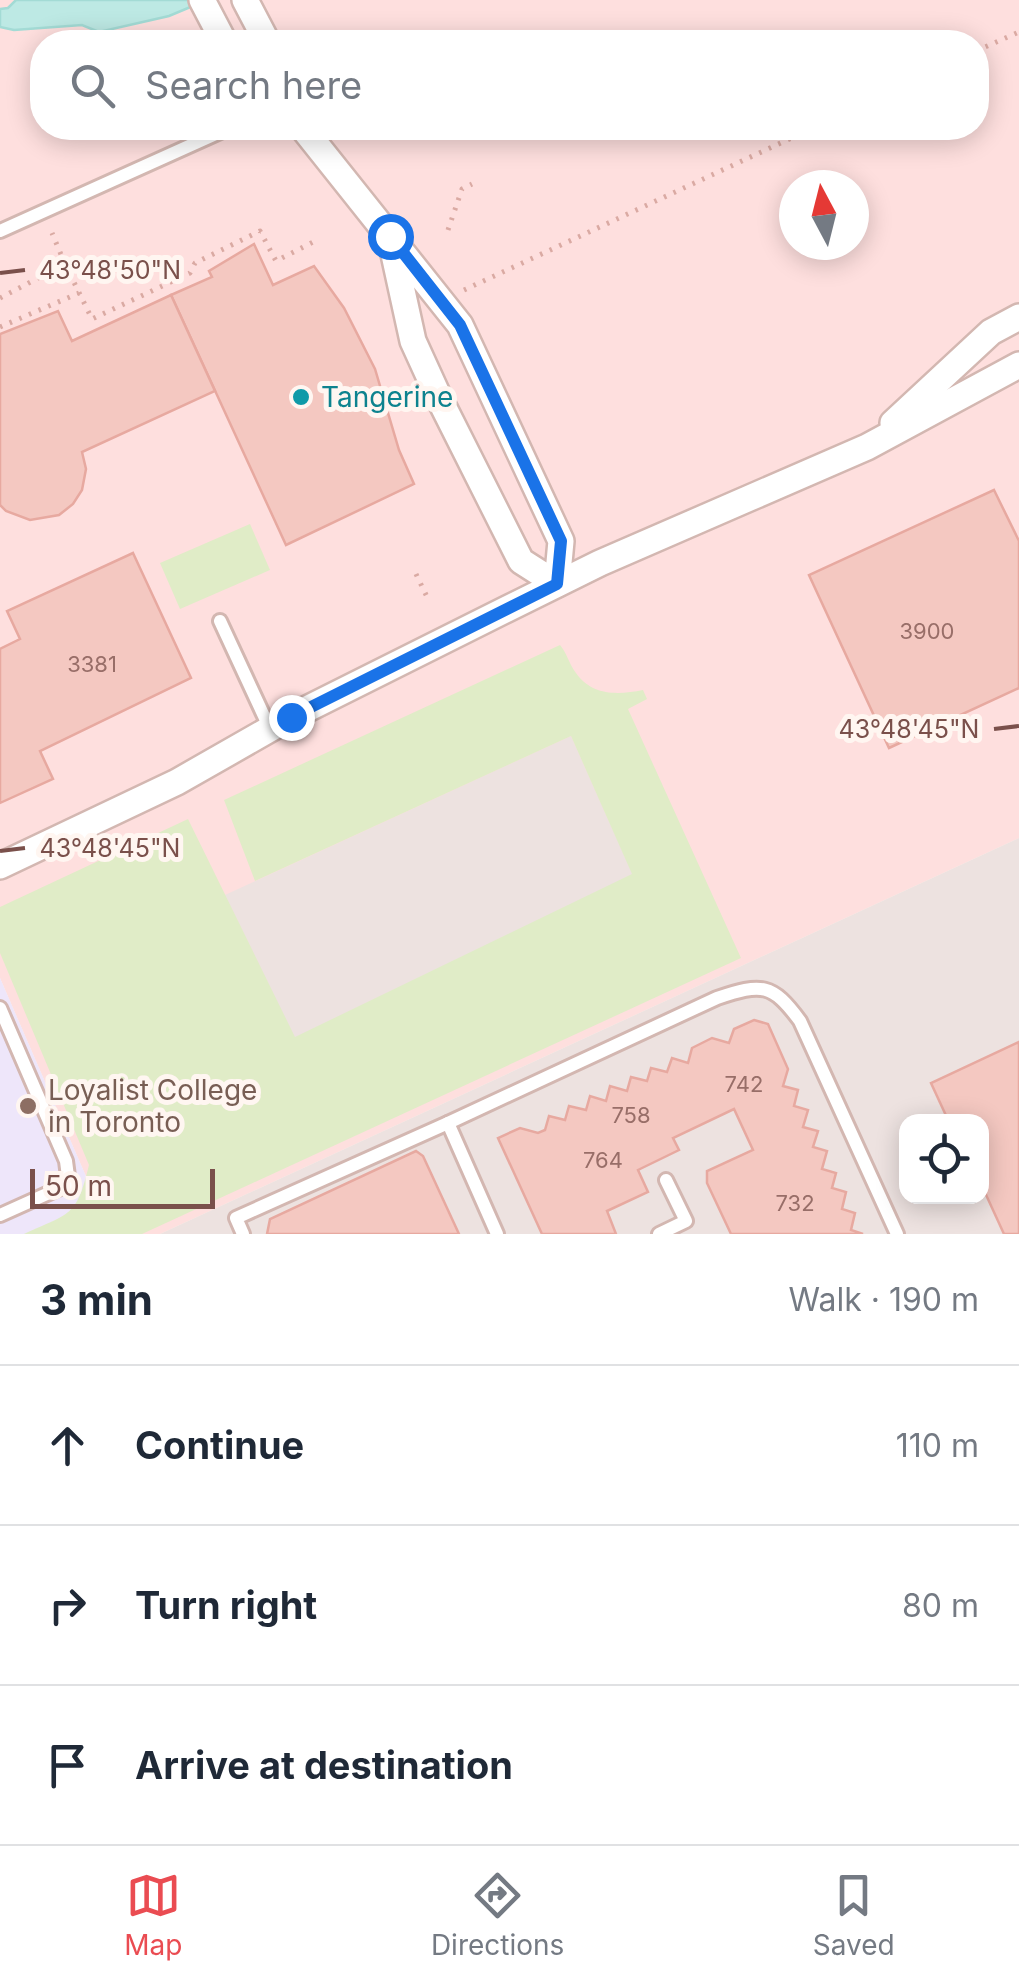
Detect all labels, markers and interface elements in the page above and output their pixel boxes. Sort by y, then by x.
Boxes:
search box [30,30,989,140]
icon: search [65,58,120,113]
text: Search here [145,62,362,108]
north arrow [779,170,869,260]
route start [368,214,414,260]
text: 43°48'50"N [39,255,181,285]
place label: Tangerine [321,380,453,414]
marker: Tangerine [290,386,312,408]
house number: 3900 [900,618,955,644]
house number: 3381 [67,651,117,677]
route end [269,695,315,741]
text: 43°48'45"N [839,714,979,744]
text: 43°48'45"N [40,833,180,863]
house number: 742 [725,1071,763,1097]
place label: Loyalist College in Toronto [48,1073,257,1139]
marker: Loyalist College in Toronto [17,1095,39,1117]
house number: 758 [611,1102,651,1128]
map controls [899,1114,989,1204]
button: locate [899,1114,989,1204]
house number: 764 [583,1147,623,1173]
scale bar [30,1164,215,1208]
text: 50 m [45,1169,112,1203]
house number: 732 [775,1190,815,1216]
text: 3 min [40,1274,153,1325]
text: Walk · 190 m [789,1280,979,1319]
icon: ahead [40,1418,95,1473]
text: Continue [135,1422,304,1468]
text: 110 m [896,1426,979,1465]
icon: right [40,1578,95,1633]
text: Turn right [135,1582,317,1628]
text: 80 m [902,1586,979,1625]
icon: arrive [40,1738,95,1793]
text: Arrive at destination [135,1742,513,1788]
tab: Map [124,1868,182,1962]
tab: Directions [431,1868,564,1962]
tab: Saved [813,1868,895,1962]

